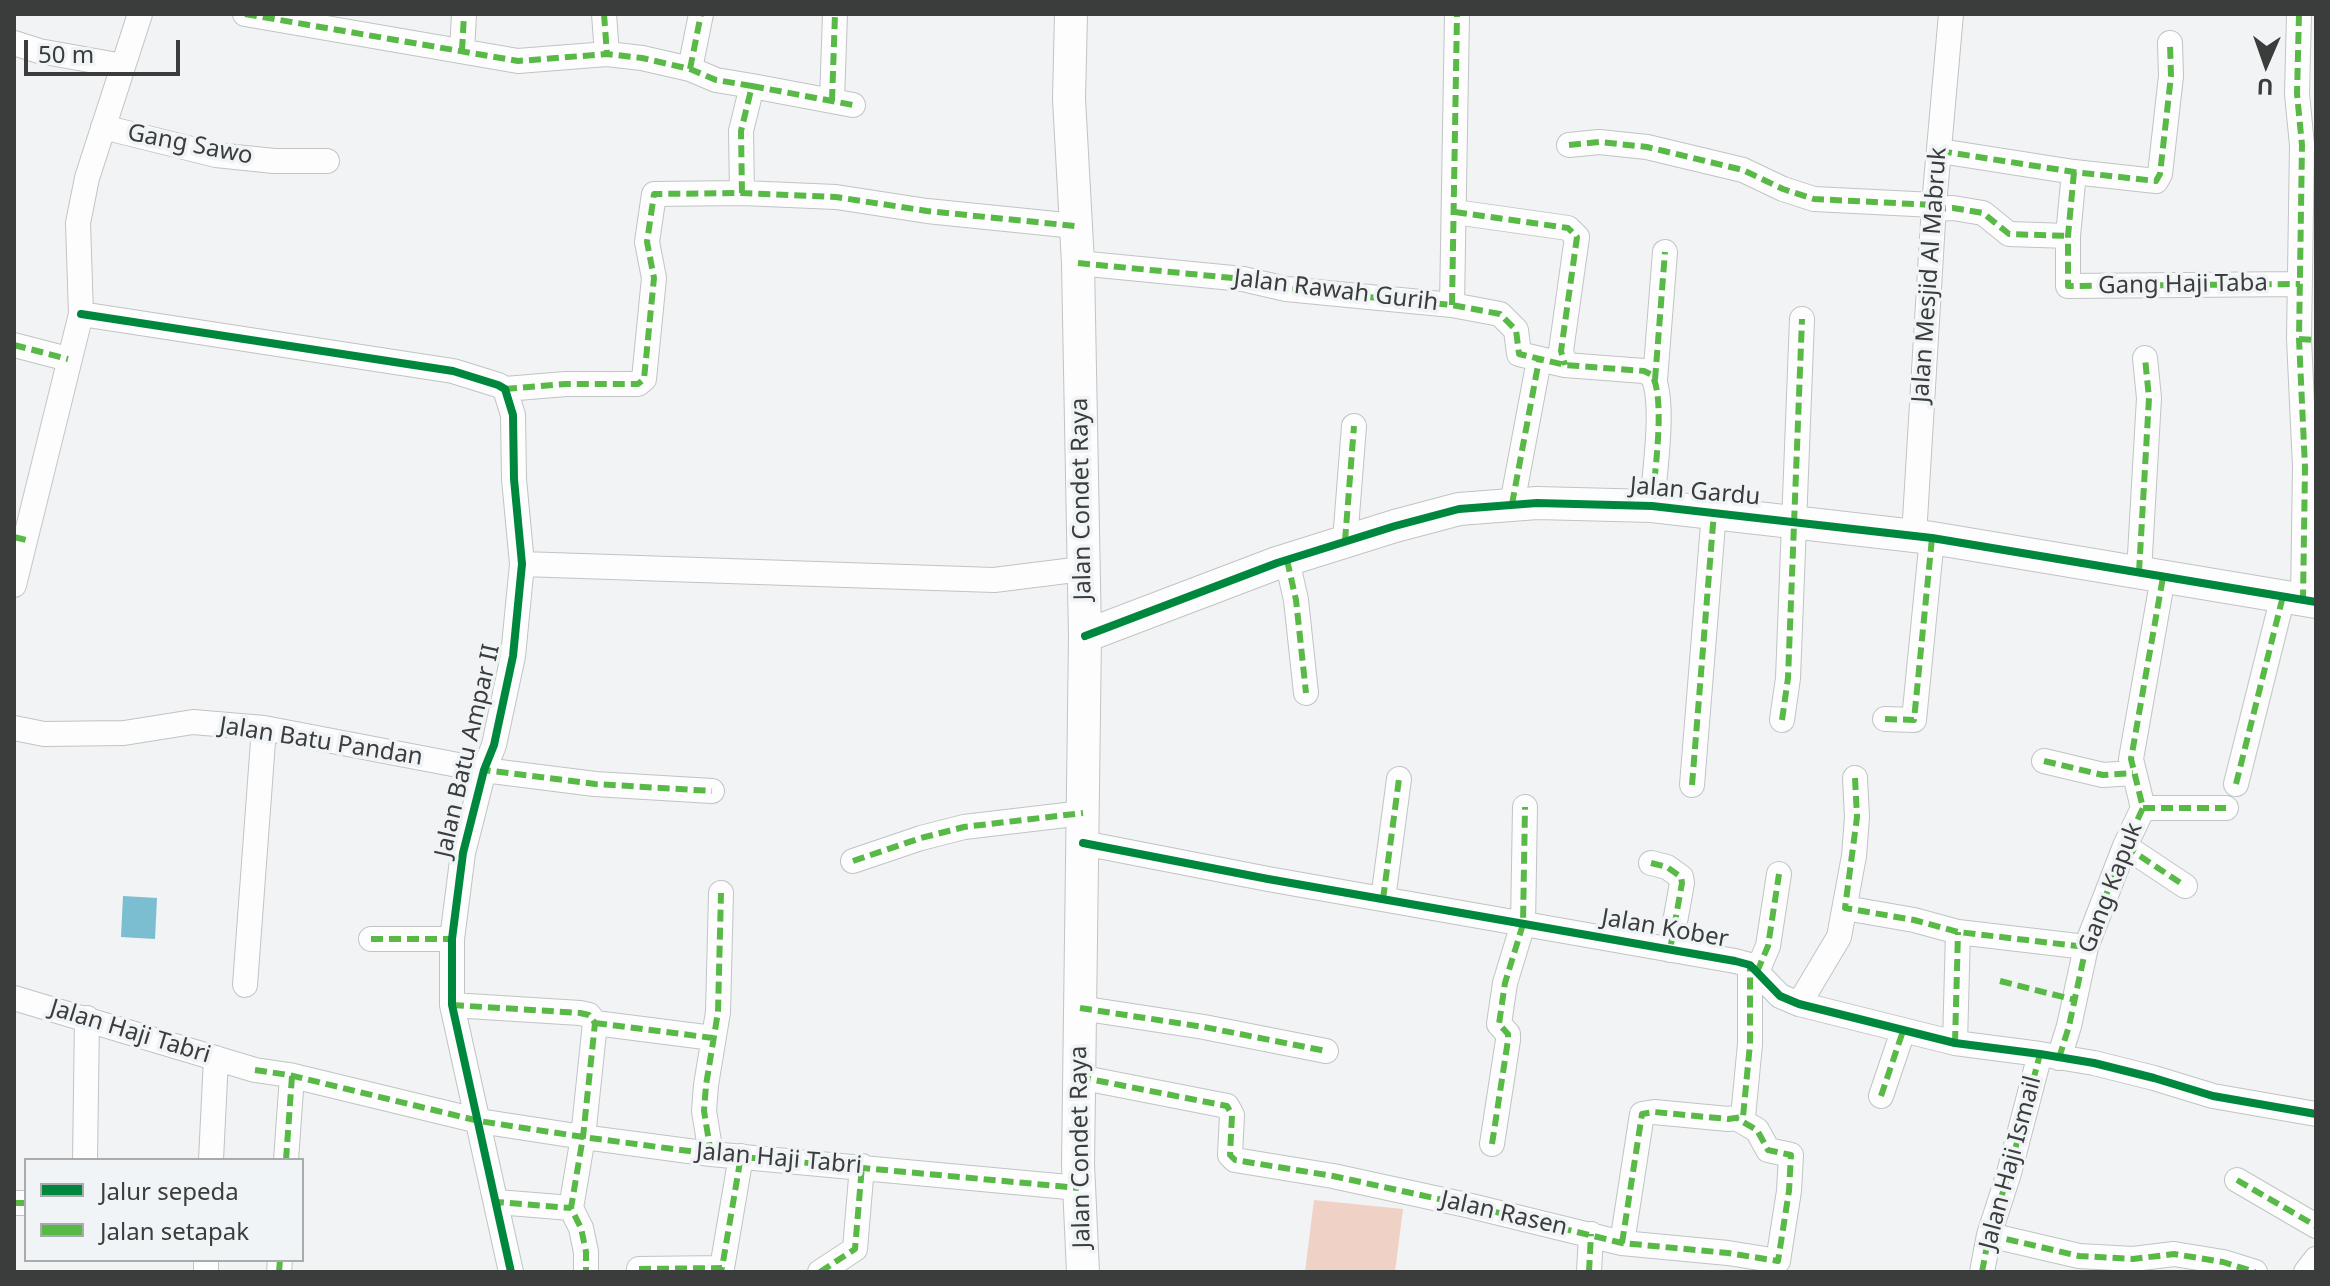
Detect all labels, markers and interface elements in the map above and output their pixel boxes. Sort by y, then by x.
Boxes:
scale bar [28,24,184,74]
north arrow [2226,24,2306,104]
text: 50 m [38,37,94,70]
text: U [2256,73,2274,103]
street label: Gang Sawo [125,119,255,171]
street label: Jalan Mesjid Al Mabruk [1907,146,1953,404]
street label: Jalan Rawah Gurih [1232,264,1440,318]
street label: Gang Haji Taba [2098,269,2268,301]
street label: Jalan Condet Raya [1066,397,1098,601]
street label: Jalan Gardu [1629,472,1761,512]
street label: Jalan Batu Ampar II [429,642,507,860]
street label: Jalan Batu Pandan [217,712,425,772]
street label: Gang Kapuk [2073,819,2149,957]
street label: Jalan Kober [1599,904,1731,954]
street label: Jalan Haji Tabri [46,994,214,1070]
street label: Jalan Condet Raya [1065,1045,1097,1249]
street label: Jalan Haji Ismail [1974,1073,2048,1253]
street label: Jalan Haji Tabri [695,1137,863,1181]
legend [24,1158,304,1262]
text: Jalur sepeda [100,1174,239,1207]
street label: Jalan Rasen [1438,1185,1570,1243]
text: Jalan setapak [100,1214,249,1247]

